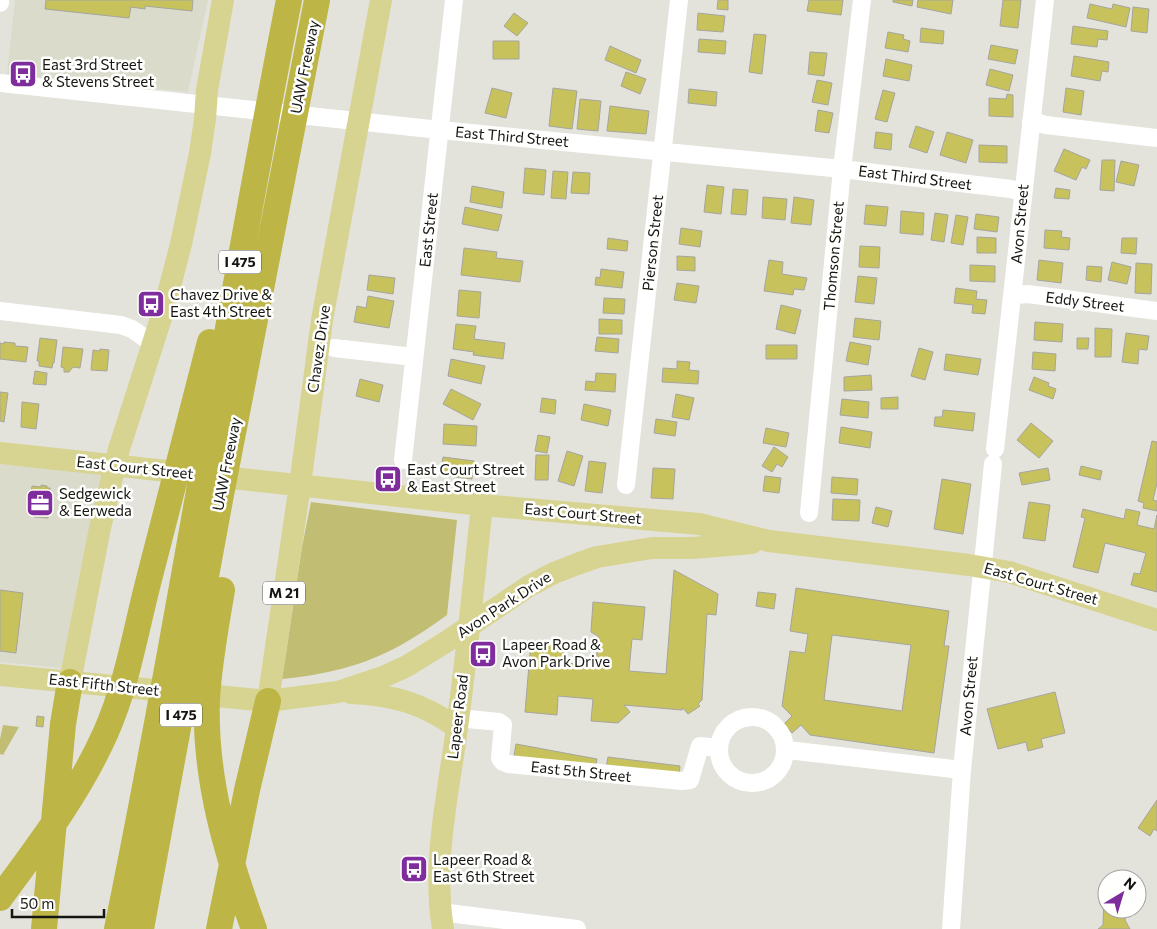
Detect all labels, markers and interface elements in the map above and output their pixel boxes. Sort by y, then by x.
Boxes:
street label: UAW Freeway [286,18,322,115]
place label: East 3rd Street & Stevens Street [42,55,154,90]
bus stop icon: East 3rd Street & Stevens Street [8,59,38,89]
street label: East Third Street [454,122,570,150]
street label: East Third Street [857,161,973,193]
street label: Avon Street [1007,183,1031,265]
street label: East Street [415,192,441,268]
street label: Pierson Street [638,194,666,292]
street label: Thomson Street [819,200,847,311]
road number: I 475 [219,250,261,274]
place label: Chavez Drive & East 4th Street [170,285,272,320]
street label: Eddy Street [1045,287,1126,315]
bus stop icon: Chavez Drive & East 4th Street [136,289,166,319]
street label: Chavez Drive [303,304,333,394]
street label: UAW Freeway [208,415,244,512]
street label: East Court Street [76,452,195,482]
place label: East Court Street & East Street [407,460,525,495]
bus stop icon: East Court Street & East Street [373,464,403,494]
place label: Sedgewick & Eerweda [59,484,132,519]
office icon: Sedgewick & Eerweda [25,488,55,518]
street label: East Court Street [524,499,642,527]
street label: East Court Street [982,558,1100,608]
street label: Avon Park Drive [453,567,554,641]
road number: M 21 [263,582,305,604]
place label: Lapeer Road & Avon Park Drive [502,635,610,670]
bus stop icon: Lapeer Road & Avon Park Drive [468,639,498,669]
street label: Avon Street [956,655,980,737]
street label: East Fifth Street [48,669,160,699]
street label: Lapeer Road [443,674,471,760]
road number: I 475 [160,704,202,726]
street label: East 5th Street [530,757,632,785]
place label: Lapeer Road & East 6th Street [433,850,535,885]
bus stop icon: Lapeer Road & East 6th Street [399,854,429,884]
north arrow [1097,869,1147,919]
text: N [1121,873,1140,893]
scale bar [12,886,105,918]
text: 50 m [20,894,54,912]

